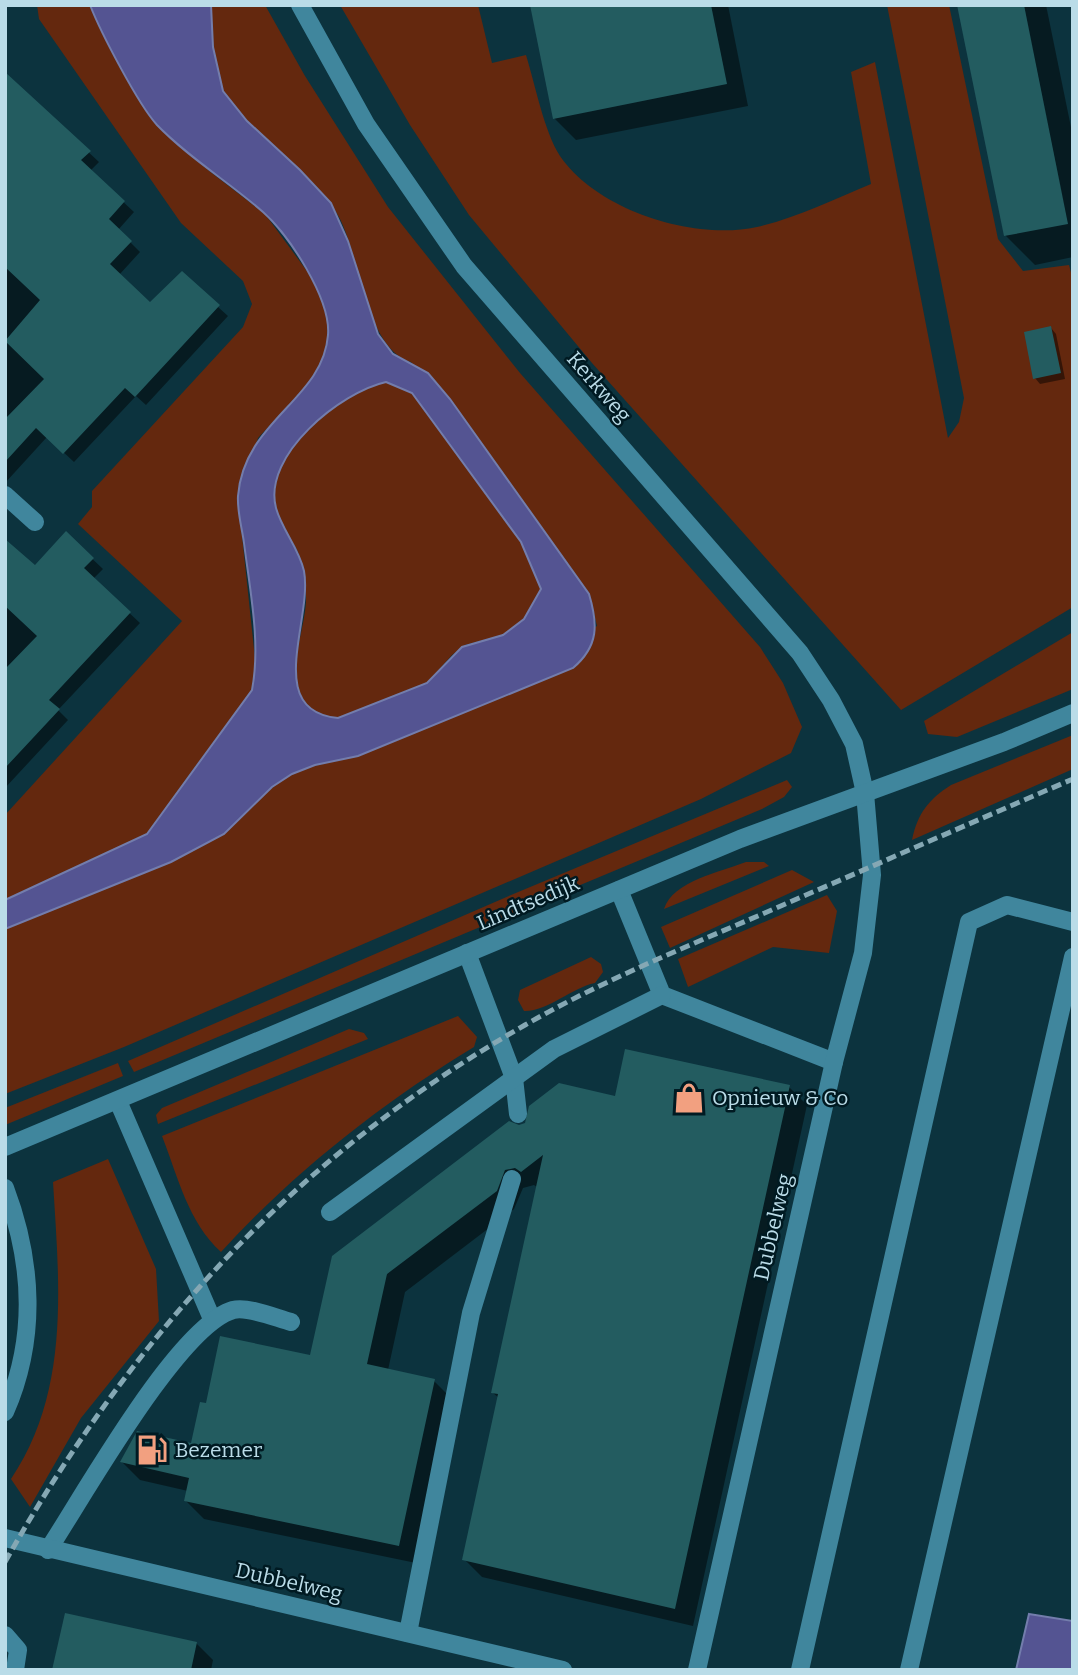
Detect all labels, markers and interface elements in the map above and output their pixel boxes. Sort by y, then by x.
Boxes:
street label: Kerkweg [561,346,637,428]
street label: Lindtsedijk [473,870,583,936]
shop icon: Opnieuw & Co [672,1081,706,1115]
place label: Opnieuw & Co [712,1085,848,1111]
street label: Dubbelweg [748,1171,798,1283]
fuel station icon: Bezemer [135,1433,169,1467]
place label: Bezemer [175,1437,262,1463]
street label: Dubbelweg [233,1557,345,1607]

